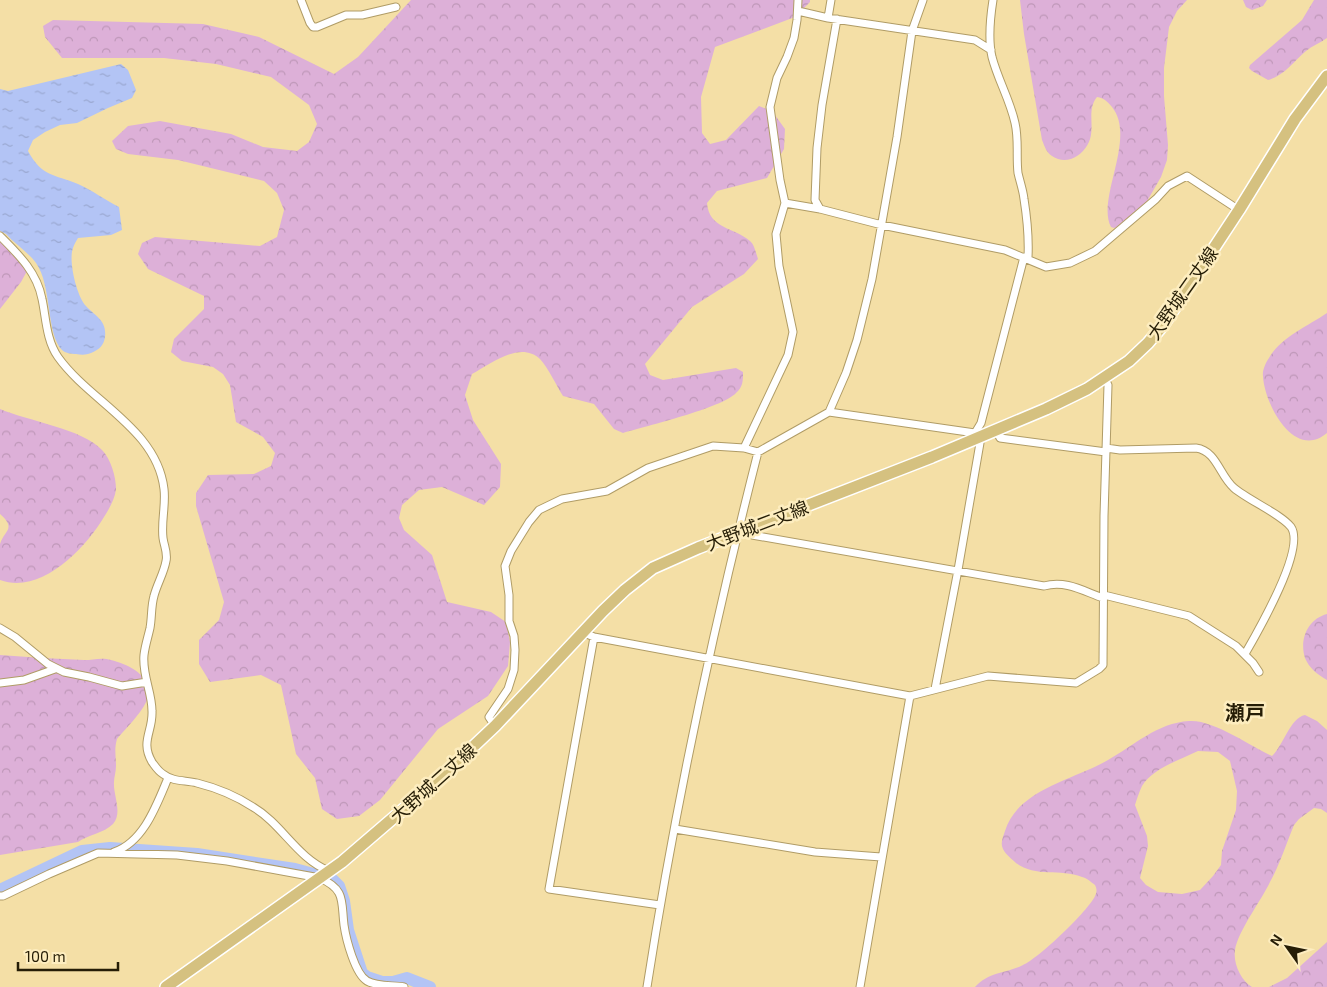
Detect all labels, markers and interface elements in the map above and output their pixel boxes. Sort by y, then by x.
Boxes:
street label: 大野城二丈線 [1142,242,1222,344]
street label: 大野城二丈線 [703,495,811,555]
district label: 瀬戸 [1225,700,1265,724]
street label: 大野城二丈線 [386,739,480,827]
north arrow [1262,922,1312,972]
text: N [1266,931,1286,949]
scale bar [18,940,118,972]
text: 100 m [25,947,66,965]

